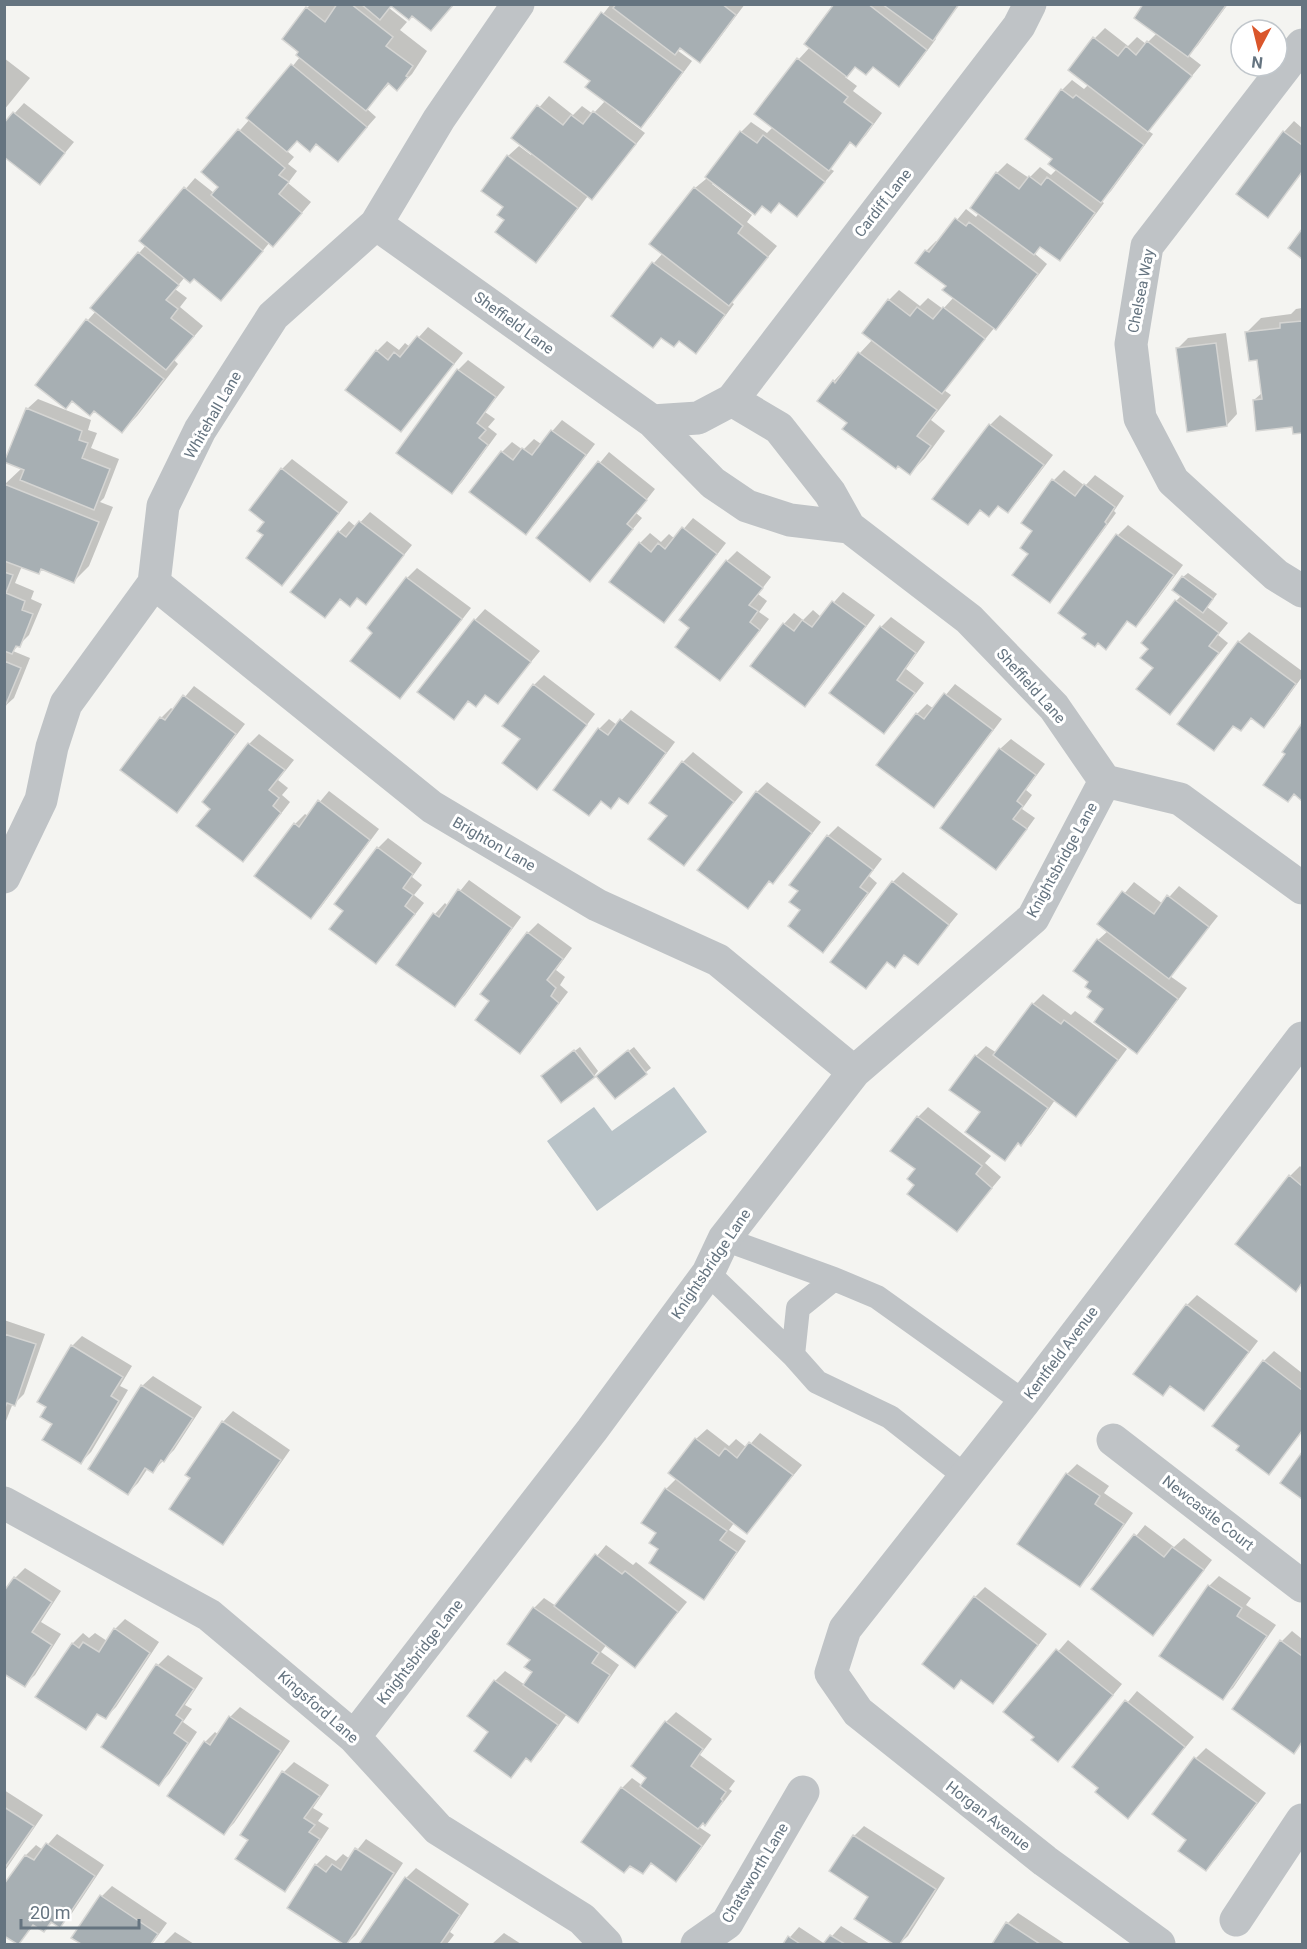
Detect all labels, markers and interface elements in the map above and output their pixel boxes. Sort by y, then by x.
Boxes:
north arrow [1229,18,1289,78]
text: N [1250,52,1264,73]
street label: Cardiff Lane [851,165,915,241]
street label: Chelsea Way [1124,247,1158,335]
street label: Sheffield Lane [471,288,557,358]
street label: Whitehall Lane [181,368,245,462]
street label: Sheffield Lane [993,645,1069,727]
street label: Knightsbridge Lane [1023,799,1101,921]
street label: Brighton Lane [449,813,539,875]
street label: Knightsbridge Lane [668,1206,754,1322]
street label: Kentfield Avenue [1020,1303,1102,1403]
street label: Newcastle Court [1159,1472,1257,1554]
street label: Knightsbridge Lane [373,1596,467,1708]
street label: Kingsford Lane [274,1667,362,1747]
street label: Horgan Avenue [942,1778,1034,1854]
street label: Chatsworth Lane [718,1820,792,1926]
scale bar [21,1892,140,1930]
text: 20 m [30,1902,70,1923]

